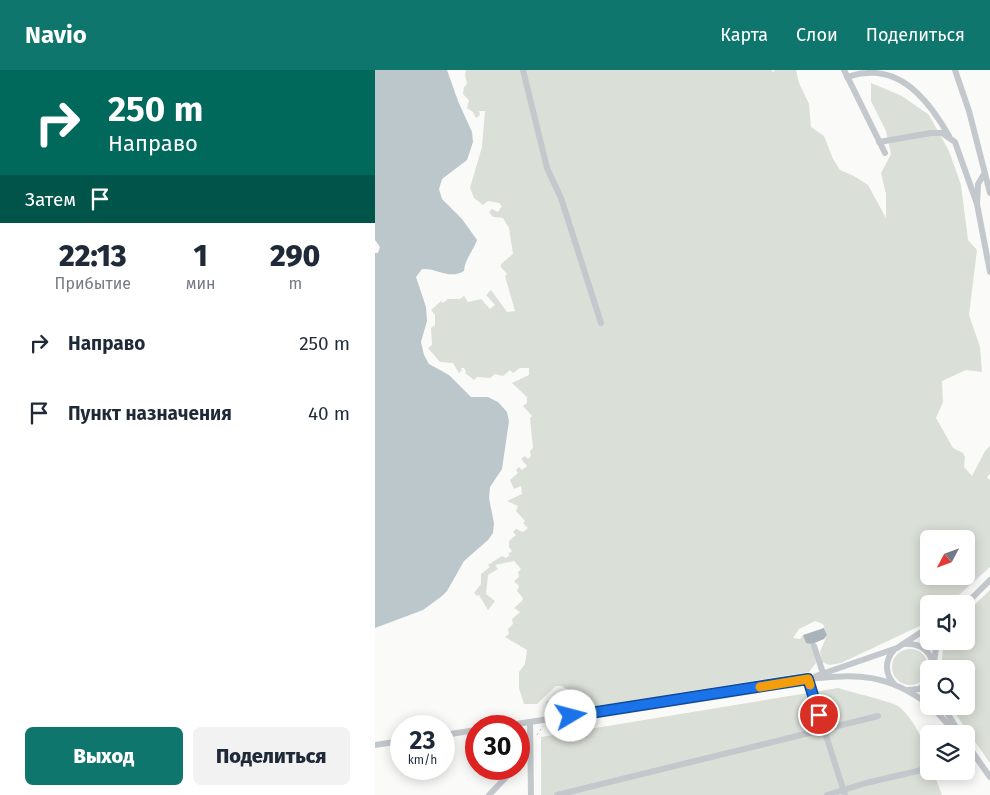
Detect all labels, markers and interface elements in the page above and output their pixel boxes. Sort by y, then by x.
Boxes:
text: Navio [25,21,87,49]
text: Карта [720,24,768,46]
text: Слои [796,24,838,46]
text: Поделиться [866,24,965,46]
text: 250 m [108,88,203,130]
icon: right [25,90,90,155]
text: Направо [108,130,198,157]
icon: arrive [86,185,114,213]
text: Затем [25,188,76,211]
text: 22:13 [59,238,127,274]
text: 1 [193,238,208,274]
text: 290 [270,238,320,274]
text: Прибытие [55,274,131,293]
text: мин [186,274,215,293]
text: m [288,274,302,293]
icon: right [25,329,53,357]
text: Направо [68,332,145,355]
text: 250 m [299,332,350,355]
icon: arrive [25,399,53,427]
text: Пункт назначения [68,402,232,425]
text: 40 m [308,402,350,425]
north arrow [920,530,975,585]
map controls [920,530,975,780]
button: sound [920,595,975,650]
button: search [920,660,975,715]
position arrow [544,689,596,741]
pin [798,694,840,736]
icon: arrive [805,701,833,729]
speed limit sign: 30 [465,715,530,780]
button: layers [920,725,975,780]
text: 23 [410,726,435,756]
button: Выход [25,727,183,785]
button: Поделиться [193,727,350,785]
text: km/h [408,753,437,767]

